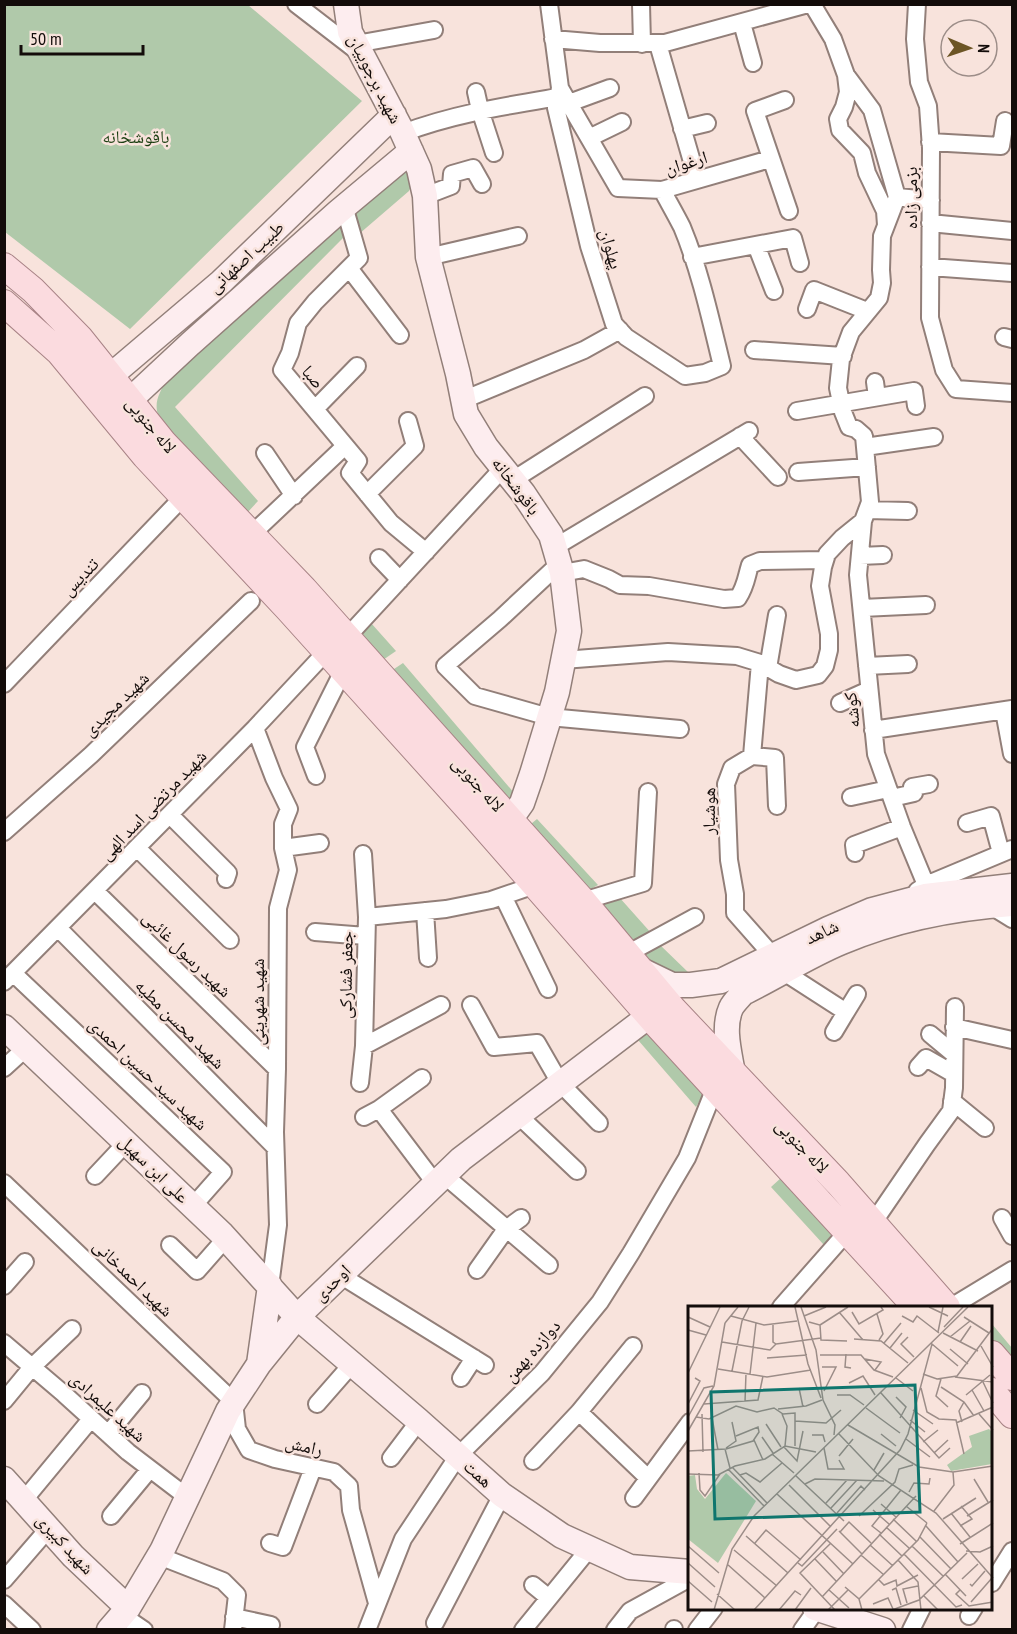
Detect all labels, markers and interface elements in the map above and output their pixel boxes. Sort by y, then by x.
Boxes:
scale bar [21,18,142,56]
north arrow [939,18,999,78]
text: 50 m [30,27,62,50]
street label: شهید برجوییان [343,30,408,127]
text: N [974,44,994,53]
park label: باقوشخانه [103,125,170,148]
street label: ارغوان [662,145,710,180]
street label: بزمی زاده [899,167,922,229]
street label: طبیب اصفهانی [203,215,289,298]
street label: پهلوان [595,226,628,272]
street label: صبا [297,360,330,393]
street label: لاله جنوبی [121,391,182,458]
street label: باقوشخانه [487,452,546,519]
street label: تندیس [56,553,103,601]
street label: شهید مجیدی [77,666,154,741]
street label: کوشه [838,690,865,729]
street label: شهید مرتضی اسد الهی [94,744,211,865]
street label: لاله جنوبی [447,751,510,816]
street label: هوشیار [697,787,720,836]
street label: شهید رسول غائبی [138,905,237,1002]
street label: شاهد [801,914,842,949]
street label: جعفر فشارکی [333,931,358,1019]
street label: شهید شهرینی [246,958,269,1046]
street label: شهید محسن مطیه [130,974,230,1074]
street label: شهید سید حسین احمدی [84,1012,213,1135]
street label: لاله جنوبی [771,1113,834,1178]
street label: علی ابن سهیل [114,1129,194,1208]
street label: شهید احمدخانی [88,1234,178,1322]
street label: اوحدی [308,1259,355,1306]
inset map [688,1306,993,1610]
street label: دوازده بهمن [498,1315,565,1387]
street label: شهید علیمرادی [65,1366,151,1447]
street label: رامش [283,1430,325,1461]
street label: همت [459,1455,498,1493]
street label: شهید کبیری [31,1508,99,1579]

